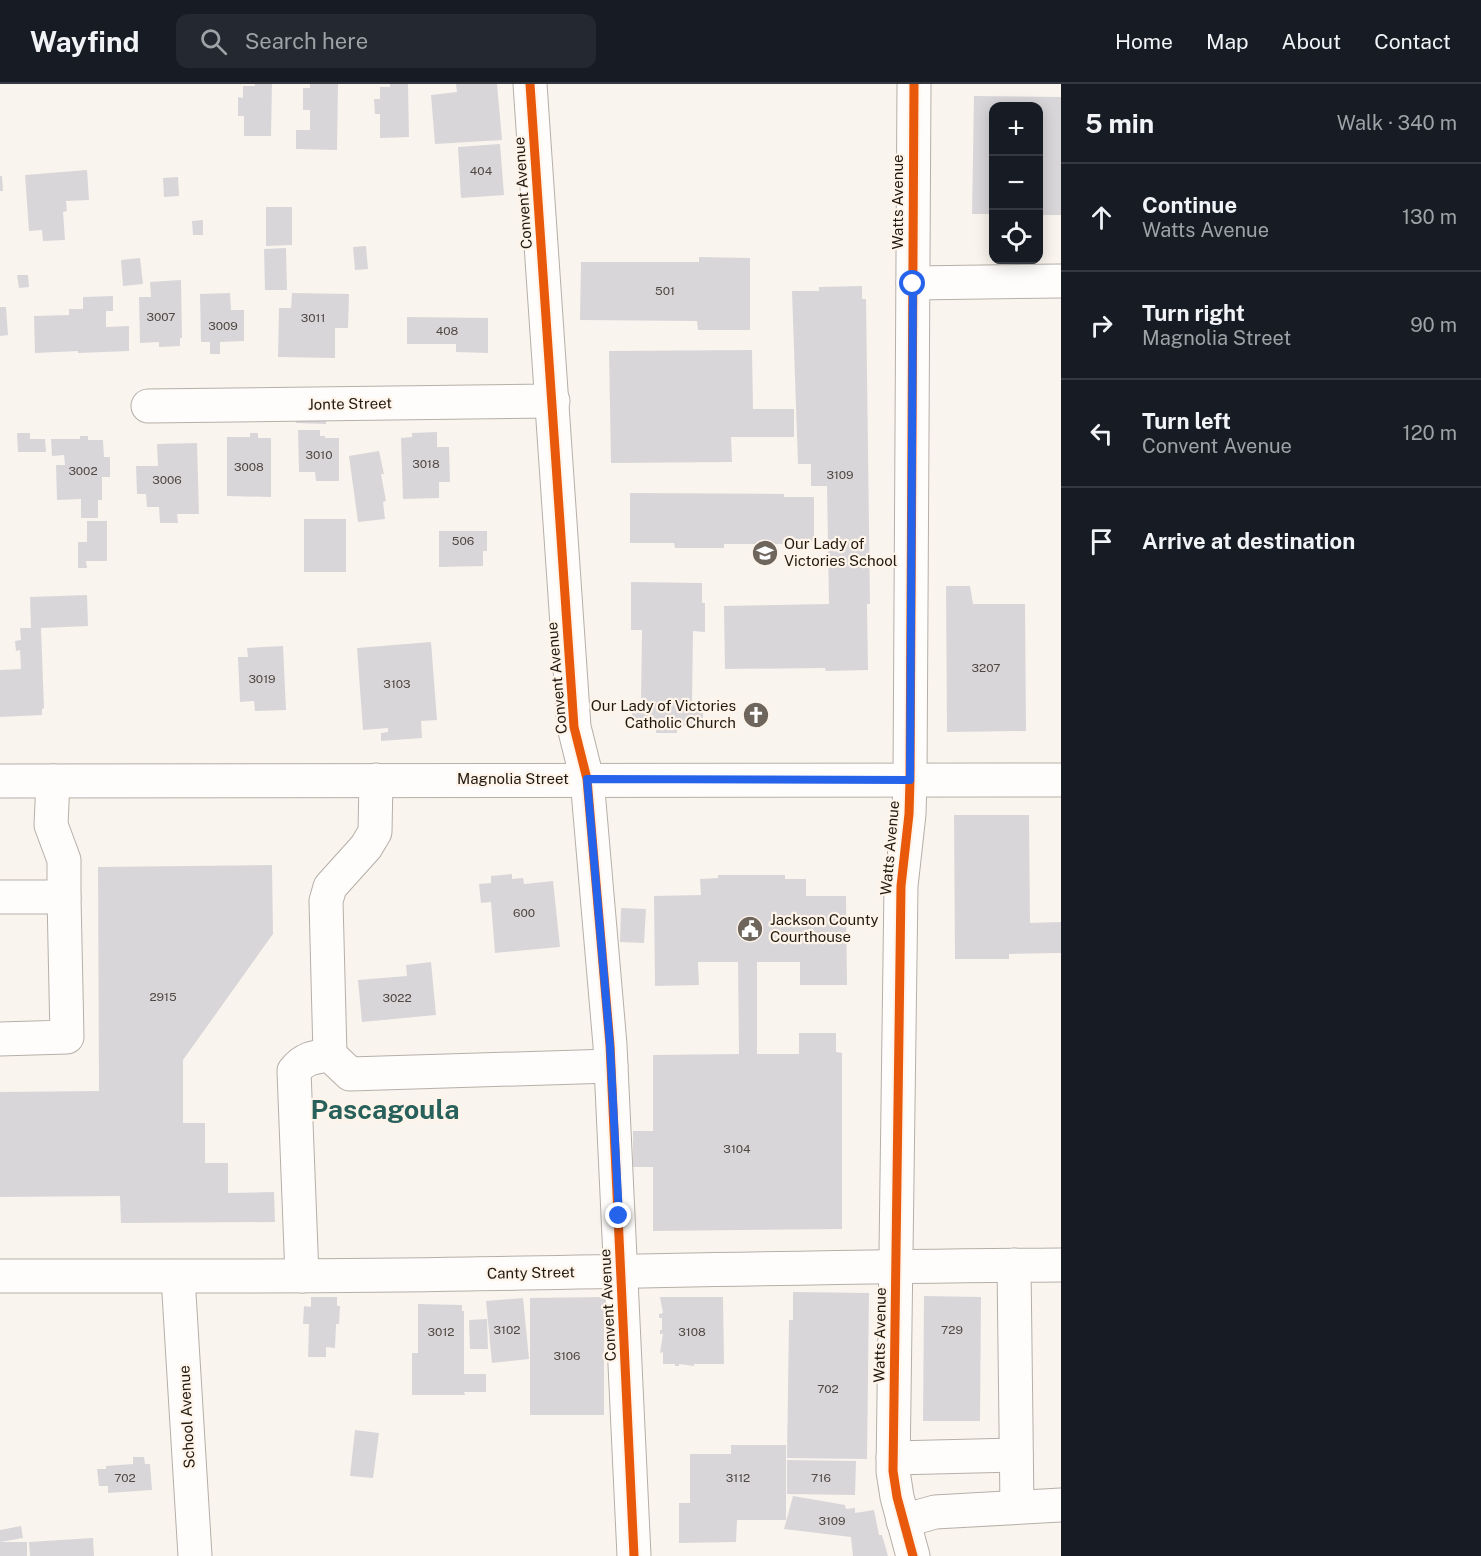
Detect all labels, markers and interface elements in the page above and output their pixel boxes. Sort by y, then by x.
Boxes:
search box [176,14,596,68]
text: Wayfind [30,25,140,58]
icon: search [197,25,230,58]
text: Search here [245,28,368,54]
text: Home [1115,29,1173,54]
text: Map [1206,29,1249,54]
text: About [1282,29,1341,54]
text: Contact [1374,29,1451,54]
map controls [989,102,1043,264]
button: + [989,102,1043,156]
text: 5 min [1085,108,1154,139]
text: Walk · 340 m [1337,111,1457,135]
street label: Convent Avenue [510,136,535,250]
street label: Watts Avenue [889,154,906,250]
button: − [989,156,1043,210]
house number: 404 [470,164,493,178]
text: Continue [1142,192,1237,218]
icon: ahead [1085,201,1118,234]
text: 130 m [1402,205,1457,229]
button: locate [989,210,1043,264]
text: Watts Avenue [1142,218,1269,242]
route start [899,270,925,296]
house number: 501 [655,284,675,298]
text: Turn right [1142,300,1245,326]
icon: right [1085,309,1118,342]
house number: 3007 [146,310,176,324]
house number: 3011 [301,311,325,325]
text: 90 m [1410,313,1457,337]
house number: 3009 [208,319,238,333]
house number: 408 [436,324,459,338]
text: Magnolia Street [1142,326,1291,350]
street label: Jonte Street [308,394,392,413]
text: Turn left [1142,408,1231,434]
icon: left [1085,417,1118,450]
text: 120 m [1403,421,1457,445]
text: Convent Avenue [1142,434,1292,458]
house number: 3010 [305,448,333,462]
house number: 3018 [412,457,440,471]
house number: 3008 [234,460,264,474]
house number: 3002 [68,464,98,478]
house number: 3109 [826,468,854,482]
house number: 3006 [152,473,182,487]
icon: arrive [1085,525,1118,558]
text: Arrive at destination [1142,528,1355,554]
house number: 506 [452,534,474,548]
place label: Our Lady of Victories School [784,535,897,569]
school or university icon: Our Lady of Victories School [750,538,780,568]
street label: Convent Avenue [543,621,570,735]
house number: 3207 [971,661,1001,675]
house number: 3019 [248,672,276,686]
house number: 3103 [383,677,411,691]
place label: Our Lady of Victories Catholic Church [591,697,736,731]
church icon: Our Lady of Victories Catholic Church [741,700,771,730]
street label: Magnolia Street [457,770,569,787]
street label: Watts Avenue [877,800,902,896]
house number: 600 [513,906,535,920]
place label: Jackson County Courthouse [770,911,879,945]
public building icon: Jackson County Courthouse [735,914,765,944]
house number: 2915 [149,990,177,1004]
house number: 3022 [382,991,412,1005]
district label: Pascagoula [311,1093,459,1125]
house number: 3104 [723,1142,751,1156]
route end [605,1202,631,1228]
street label: Convent Avenue [596,1248,619,1362]
street label: Canty Street [487,1263,575,1282]
street label: Watts Avenue [870,1287,889,1383]
house number: 3102 [494,1323,520,1337]
house number: 729 [941,1323,963,1337]
house number: 3012 [428,1325,454,1339]
house number: 3108 [678,1325,706,1339]
house number: 3106 [553,1349,581,1363]
street label: School Avenue [175,1365,198,1469]
house number: 702 [817,1382,839,1396]
house number: 702 [114,1471,136,1485]
house number: 3112 [726,1471,750,1485]
house number: 716 [811,1471,831,1485]
house number: 3109 [818,1514,846,1528]

